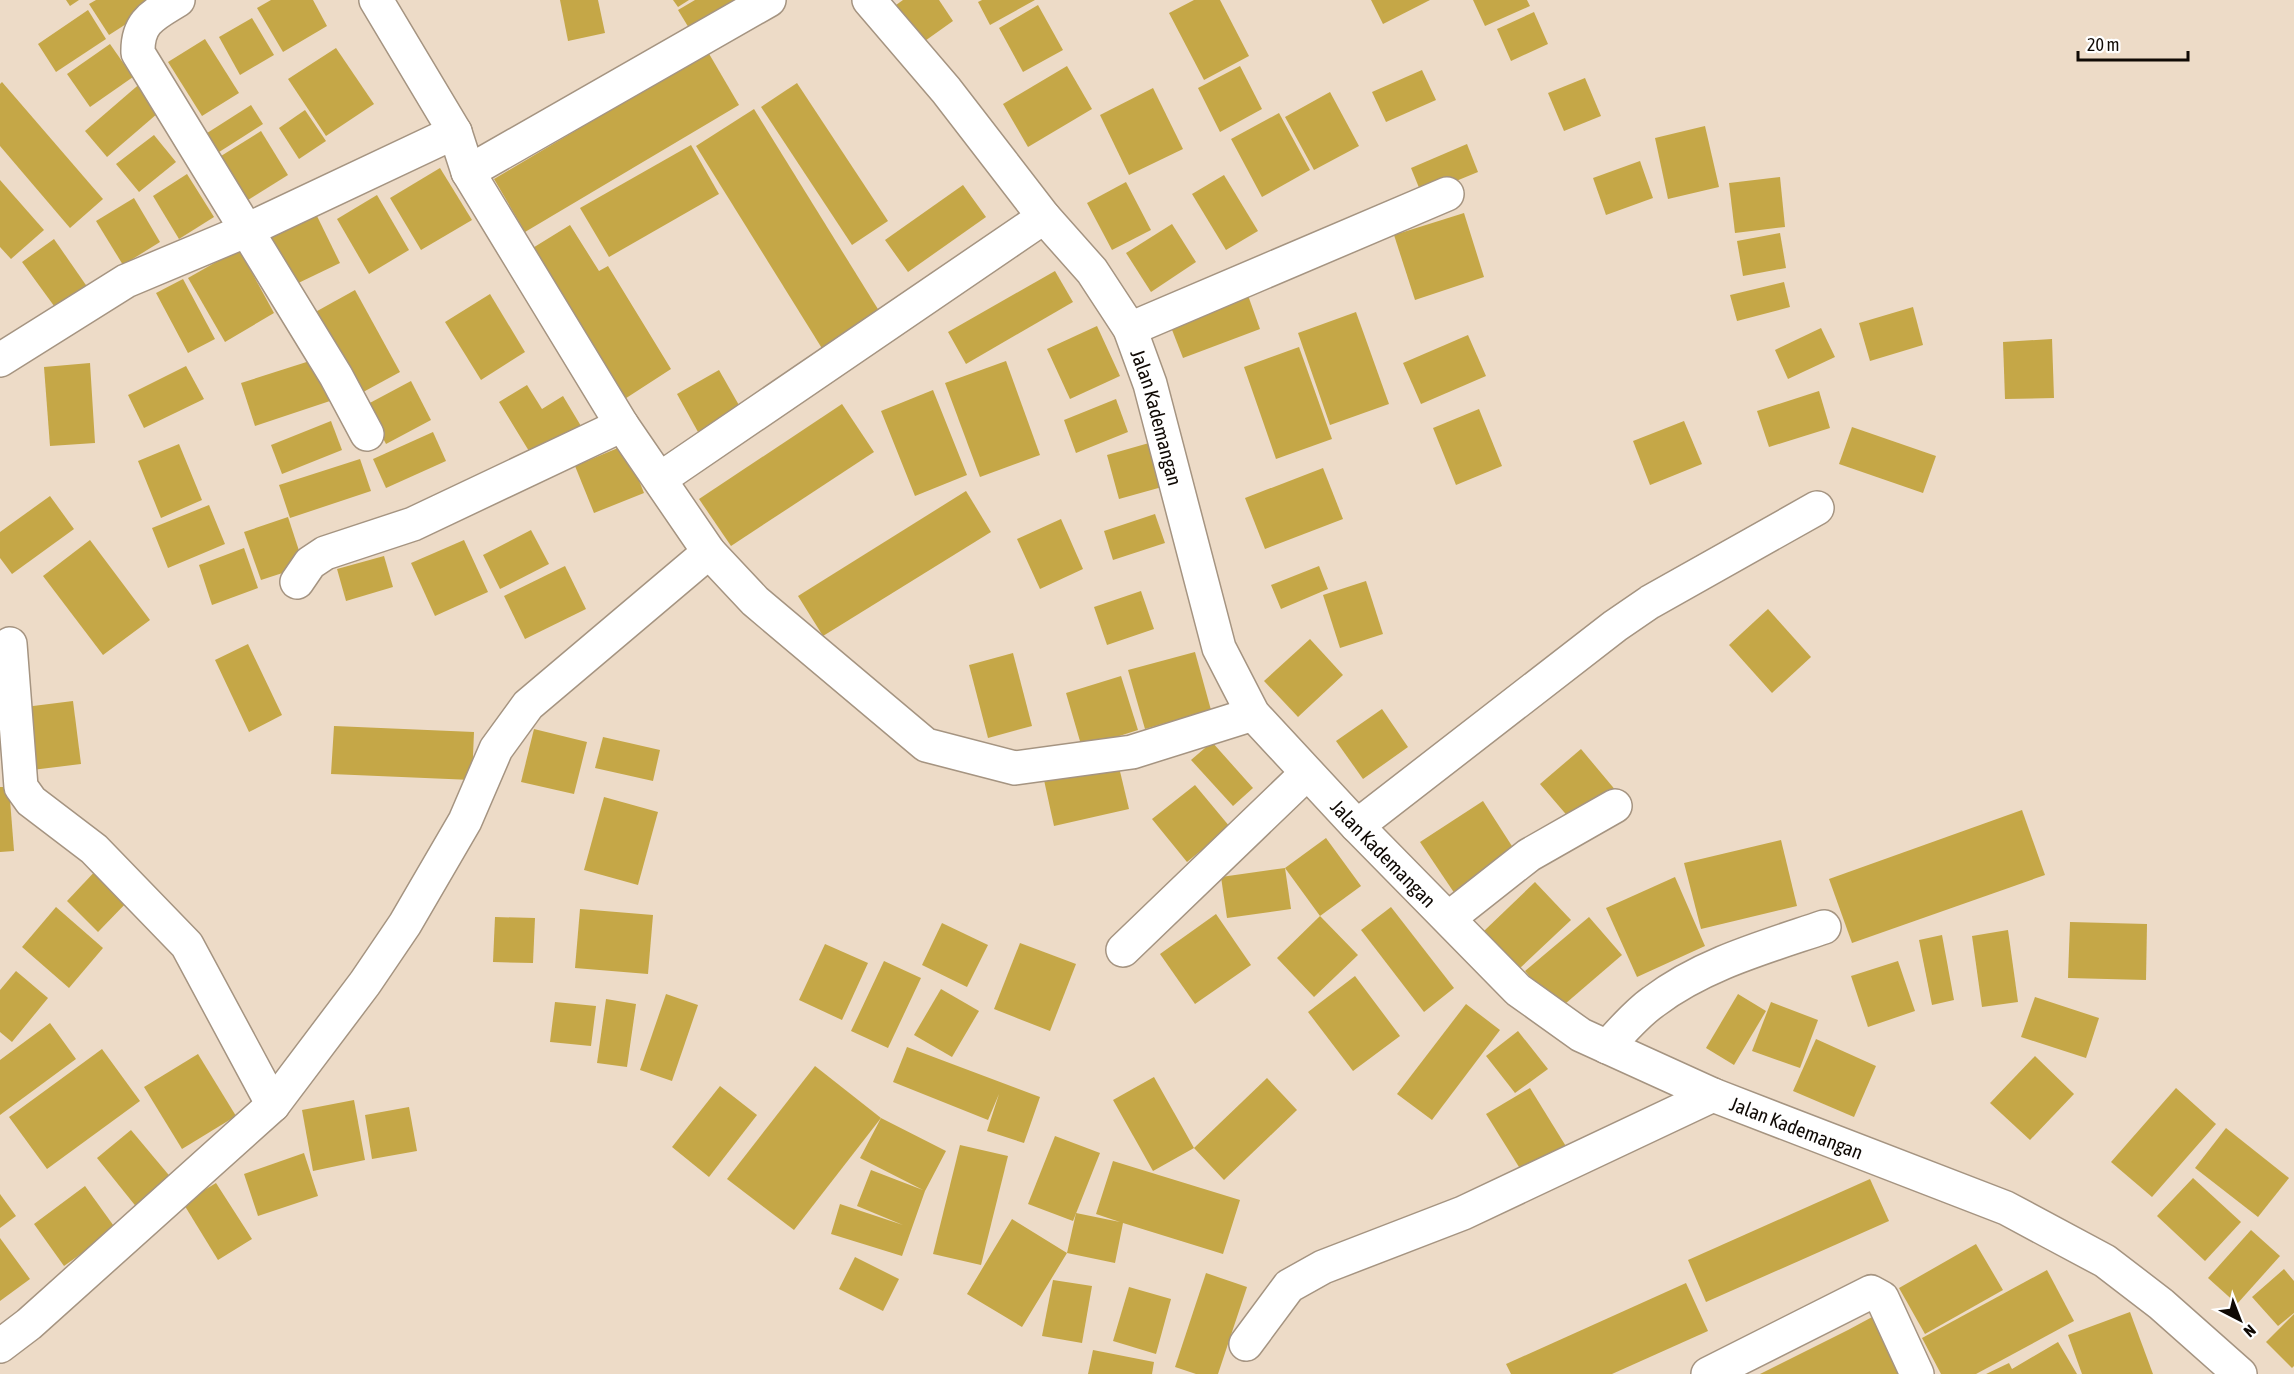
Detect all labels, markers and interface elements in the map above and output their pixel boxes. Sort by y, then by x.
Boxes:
scale bar [2078,24,2188,62]
text: 20 m [2087,34,2119,55]
street label: Jalan Kademangan [1127,346,1188,488]
street label: Jalan Kademangan [1327,795,1441,911]
street label: Jalan Kademangan [1727,1091,1867,1163]
north arrow [2210,1290,2270,1350]
text: N [2241,1321,2260,1341]

